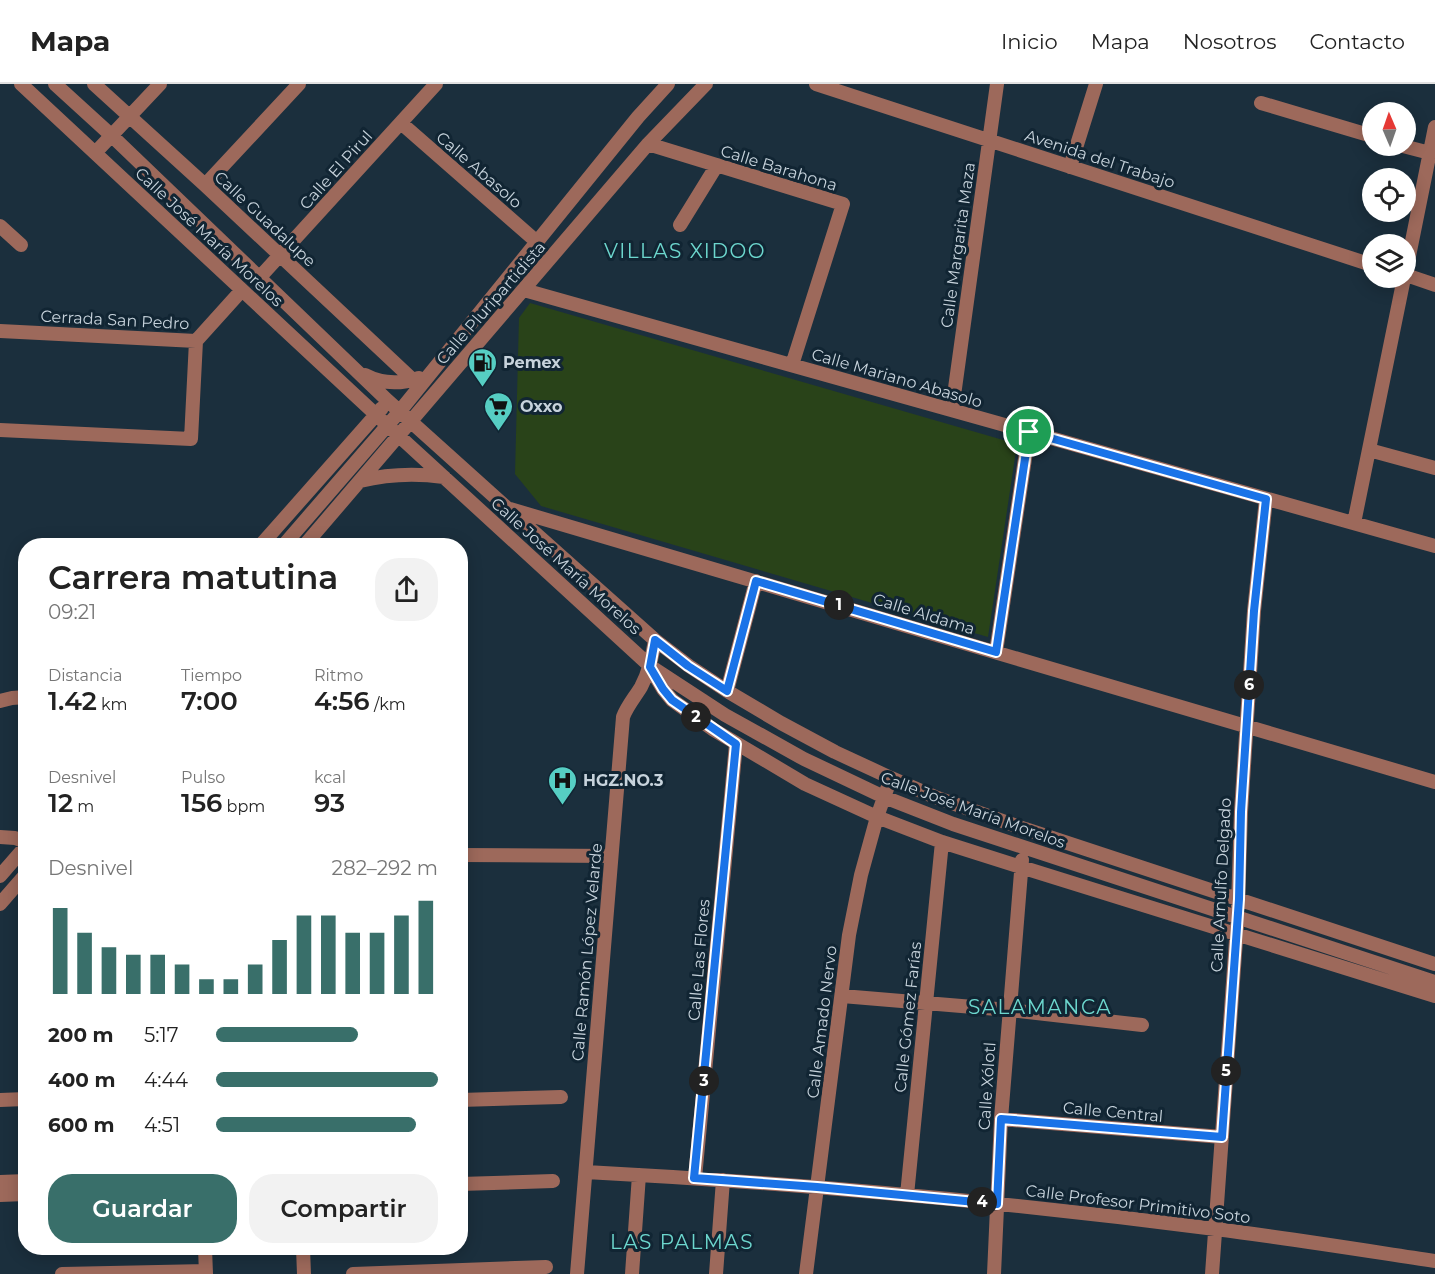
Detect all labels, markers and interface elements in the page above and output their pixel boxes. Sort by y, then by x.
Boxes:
text: Mapa [30,24,110,58]
text: Inicio [1001,29,1058,54]
text: Mapa [1091,29,1150,54]
text: Nosotros [1183,29,1276,54]
text: Contacto [1309,29,1405,54]
north arrow [1362,102,1416,156]
map controls [1362,102,1416,288]
street label: Avenida del Trabajo [1023,126,1177,192]
street label: Calle El Pirul [296,127,376,213]
street label: Calle Abasolo [432,128,526,212]
street label: Calle Barahona [718,141,840,195]
street label: Calle Margarita Maza [937,161,979,329]
street label: Calle José María Morelos [131,164,287,311]
street label: Calle Guadalupe [210,167,320,271]
button: locate [1362,168,1416,222]
button: layers [1362,234,1416,288]
street label: Calle Pluripartidista [432,238,550,368]
district label: VILLAS XIDOO [604,239,766,263]
street label: Cerrada San Pedro [40,307,190,333]
street label: Calle Mariano Abasolo [809,344,985,412]
fuel station icon: Pemex [466,346,498,388]
place label: Pemex [503,353,561,372]
supermarket icon: Oxxo [483,390,515,432]
place label: Oxxo [520,397,563,416]
pin [1003,406,1054,457]
icon: arrive [1012,415,1045,448]
street label: Calle José María Morelos [487,494,645,638]
text: Carrera matutina [48,557,338,597]
button: share [375,558,438,621]
street label: Calle Aldama [871,589,977,639]
pin: 1 [824,590,854,620]
text: 1 [836,595,842,614]
text: 09:21 [48,600,96,624]
text: Distancia [48,666,122,685]
text: Tiempo [181,666,242,685]
text: Ritmo [314,666,363,685]
pin: 6 [1234,670,1264,700]
text: 6 [1244,675,1254,694]
text: 1.42 [48,685,97,717]
text: 7:00 [181,685,238,717]
text: 4:56 [314,685,370,717]
text: km [97,695,128,714]
text: /km [370,695,406,714]
pin: 2 [681,702,711,732]
text: 2 [691,707,701,726]
hospital icon: HGZ.NO.3 [546,764,578,806]
text: Desnivel [48,768,116,787]
text: Pulso [181,768,225,787]
text: kcal [314,768,346,787]
street label: Calle José María Morelos [878,768,1068,852]
place label: HGZ.NO.3 [583,771,663,790]
text: 12 [48,787,73,819]
text: 156 [181,787,222,819]
text: 93 [314,787,345,819]
text: m [73,797,94,816]
text: bpm [222,797,265,816]
street label: Calle Arnulfo Delgado [1207,797,1235,973]
street label: Calle Ramón López Velarde [568,842,606,1062]
text: Desnivel [48,856,133,880]
text: 282–292 m [332,856,438,880]
street label: Calle Las Flores [684,898,714,1022]
street label: Calle Gómez Farías [891,940,925,1093]
street label: Calle Amado Nervo [803,944,841,1100]
district label: SALAMANCA [968,995,1112,1019]
text: 200 m [48,1023,114,1047]
text: 5:17 [144,1023,179,1047]
street label: Calle Xólotl [974,1041,1000,1131]
pin: 5 [1211,1056,1241,1086]
text: 5 [1221,1061,1231,1080]
pin: 3 [689,1066,719,1096]
text: 400 m [48,1068,116,1092]
text: 4:44 [144,1068,188,1092]
text: 3 [699,1071,709,1090]
street label: Calle Central [1062,1098,1164,1126]
text: 600 m [48,1113,115,1137]
text: 4:51 [144,1113,180,1137]
button: Guardar [48,1174,237,1243]
button: Compartir [249,1174,438,1243]
street label: Calle Profesor Primitivo Soto [1025,1181,1251,1227]
pin: 4 [967,1187,997,1217]
text: 4 [976,1192,988,1211]
district label: LAS PALMAS [610,1230,754,1254]

